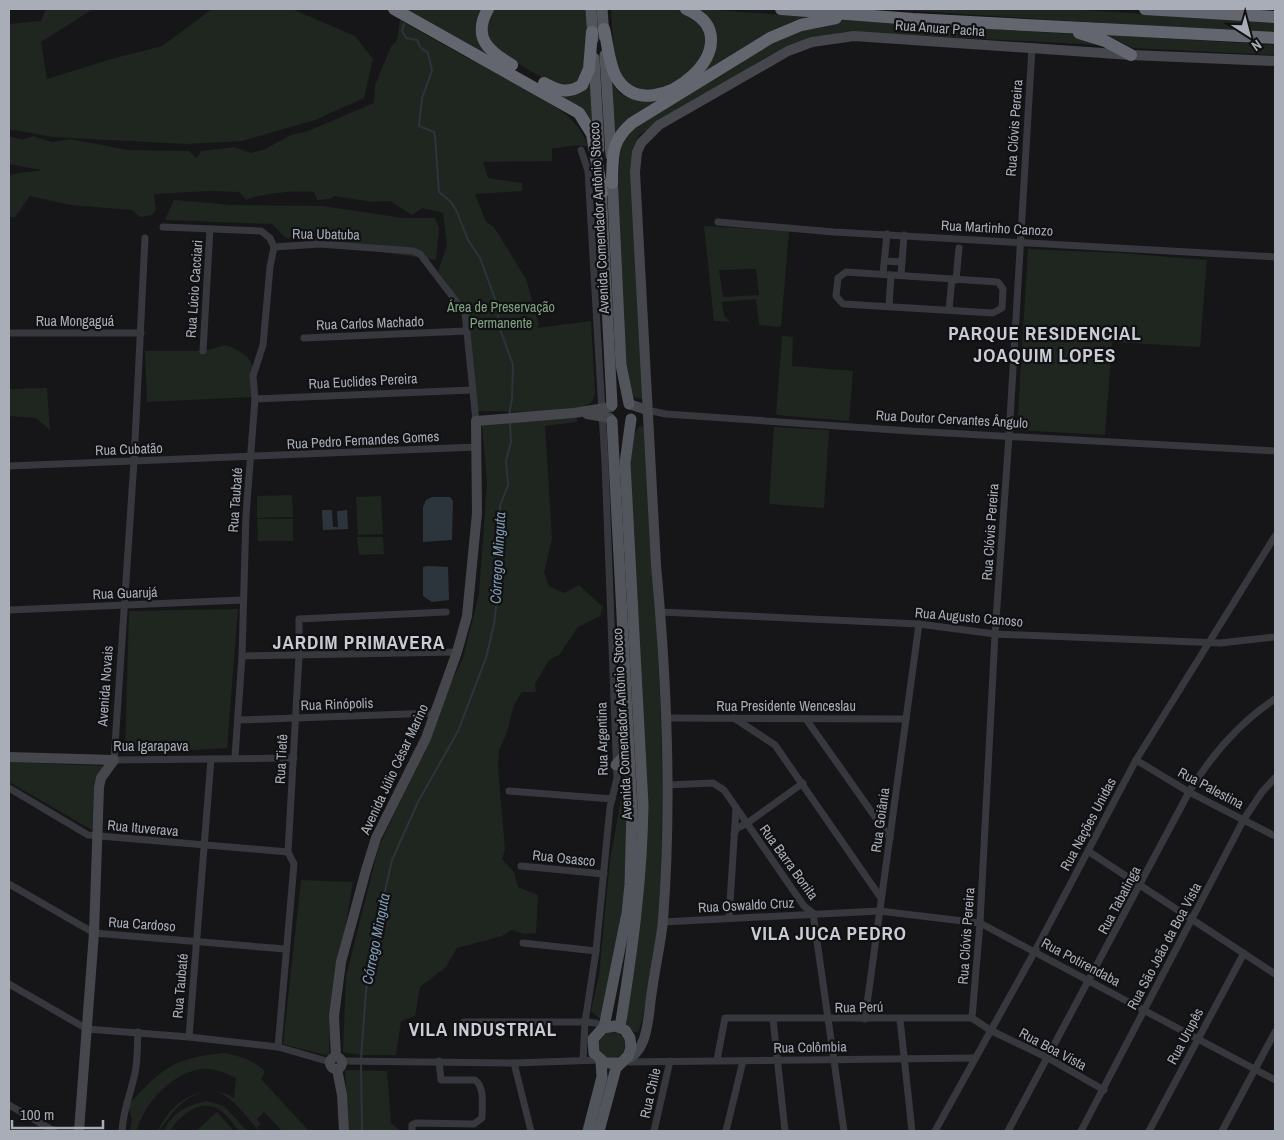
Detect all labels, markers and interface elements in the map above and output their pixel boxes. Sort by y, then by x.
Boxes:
north arrow [1224,10,1274,60]
street label: Rua Anuar Pacha [894,16,986,40]
text: N [1248,36,1265,55]
street label: Rua Clóvis Pereira [1002,78,1026,177]
street label: Avenida Comendador Antônio Stocco [585,122,613,315]
street label: Rua Martinho Canozo [940,216,1054,240]
street label: Rua Ubatuba [292,224,361,244]
street label: Rua Lúcio Cacciari [182,239,206,339]
park label: Área de Preservação Permanente [446,298,555,332]
street label: Rua Mongaguá [36,312,115,330]
street label: Rua Carlos Machado [316,312,424,334]
district label: PARQUE RESIDENCIAL JOAQUIM LOPES [948,320,1142,368]
street label: Rua Euclides Pereira [308,369,419,393]
street label: Rua Doutor Cervantes Ângulo [875,406,1029,432]
street label: Rua Pedro Fernandes Gomes [286,427,440,453]
street label: Rua Cubatão [95,439,163,459]
street label: Rua Taubaté [224,467,246,533]
street label: Rua Clóvis Pereira [978,482,1002,581]
water label: Córrego Minguta [485,511,510,605]
street label: Rua Guarujá [92,583,158,603]
street label: Rua Augusto Canoso [914,603,1024,631]
street label: Avenida Comendador Antônio Stocco [608,628,636,821]
district label: JARDIM PRIMAVERA [273,629,445,655]
street label: Avenida Novais [93,645,117,728]
street label: Rua Rinópolis [300,694,374,714]
street label: Rua Presidente Wenceslau [716,697,856,715]
street label: Avenida Júlio César Marino [355,701,432,838]
street label: Rua Argentina [592,702,612,776]
street label: Rua Tietê [271,734,291,784]
street label: Rua Igarapava [113,737,189,755]
street label: Rua Palestina [1175,763,1248,813]
street label: Rua Nações Unidas [1056,774,1120,874]
street label: Rua Goiânia [867,786,894,853]
street label: Rua Ituverava [107,816,180,840]
street label: Rua Barra Bonita [756,821,823,904]
street label: Rua Osasco [532,846,596,870]
street label: Rua Tabatinga [1094,862,1145,937]
street label: Rua São João da Boa Vista [1123,879,1205,1013]
street label: Rua Clóvis Pereira [954,886,978,985]
water label: Córrego Minguta [356,891,395,986]
street label: Rua Oswaldo Cruz [697,893,795,917]
street label: Rua Cardoso [108,913,176,935]
district label: VILA JUCA PEDRO [751,920,907,946]
street label: Rua Potirendaba [1038,934,1124,991]
street label: Rua Taubaté [168,953,192,1019]
street label: Rua Perú [835,998,883,1016]
street label: Rua Urupês [1163,1005,1207,1067]
district label: VILA INDUSTRIAL [409,1016,557,1042]
street label: Rua Boa Vista [1016,1024,1090,1075]
street label: Rua Colômbia [773,1037,847,1057]
street label: Rua Chile [635,1066,665,1120]
scale bar [12,1098,104,1130]
text: 100 m [20,1104,54,1125]

